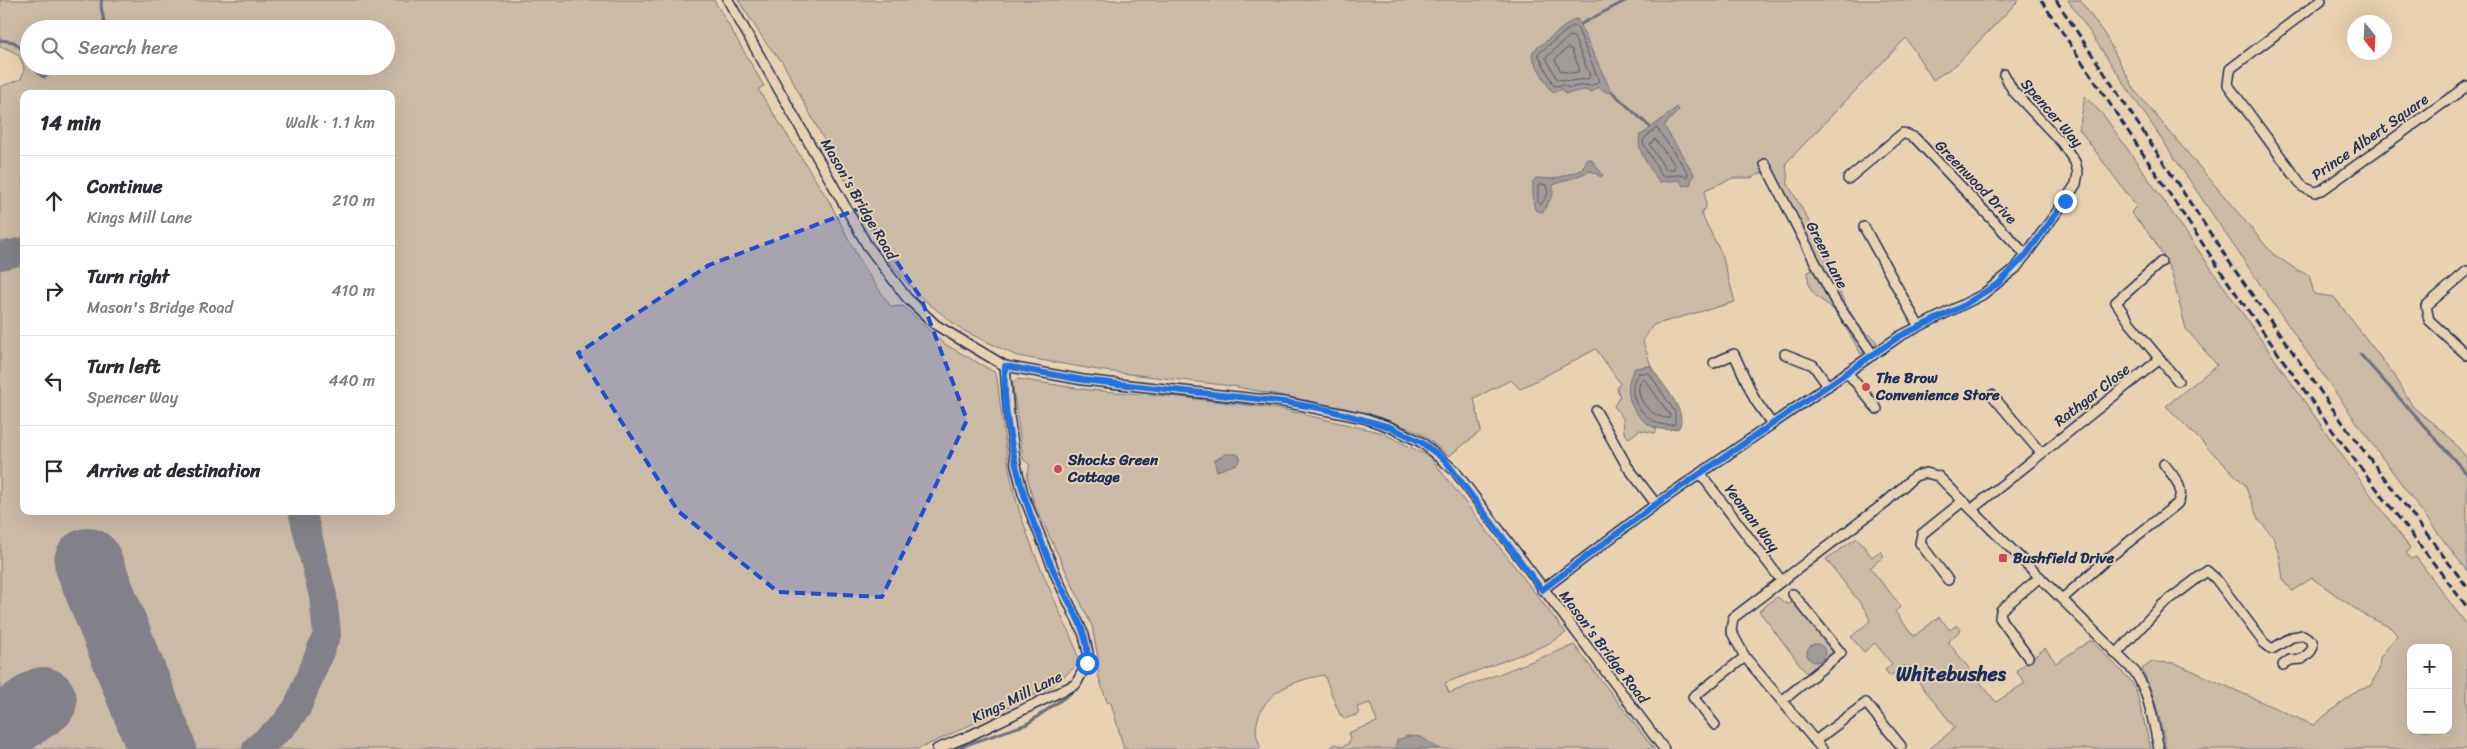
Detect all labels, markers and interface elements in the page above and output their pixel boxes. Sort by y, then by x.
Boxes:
north arrow [2347,15,2392,60]
search box [20,20,395,75]
text: Search here [78,31,178,64]
icon: search [38,34,66,62]
street label: Spencer Way [2014,72,2090,154]
street label: Prince Albert Square [2306,87,2434,187]
text: 14 min [40,104,101,142]
text: Walk · 1.1 km [285,108,375,137]
street label: Mason's Bridge Road [814,133,905,266]
street label: Greenwood Drive [1929,134,2023,230]
text: Continue [87,170,163,203]
text: 210 m [332,186,375,215]
icon: ahead [40,187,68,215]
route end [2054,190,2077,213]
text: Kings Mill Lane [87,203,192,232]
street label: Green Lane [1799,216,1855,294]
text: Turn right [87,260,169,293]
text: 410 m [332,276,375,305]
icon: right [40,277,68,305]
text: Mason's Bridge Road [87,293,233,322]
text: Turn left [87,350,160,383]
street label: Rathgar Close [2048,357,2136,433]
place label: The Brow Convenience Store [1875,365,2000,408]
text: 440 m [328,366,375,395]
icon: left [40,367,68,395]
marker: The Brow Convenience Store [1860,381,1872,393]
text: Spencer Way [87,383,178,412]
place label: Shocks Green Cottage [1067,447,1159,490]
text: Arrive at destination [87,454,260,487]
icon: arrive [40,457,68,485]
marker: Shocks Green Cottage [1052,463,1064,475]
street label: Yeoman Way [1718,478,1787,558]
place label: Bushfield Drive [2013,545,2114,571]
marker: Bushfield Drive [1997,552,2009,564]
street label: Mason's Bridge Road [1552,585,1656,710]
map controls [2407,644,2452,734]
button: + [2407,644,2452,689]
route start [1076,652,1099,675]
district label: Whitebushes [1896,657,2007,692]
street label: Kings Mill Lane [967,664,1067,730]
button: − [2407,689,2452,734]

